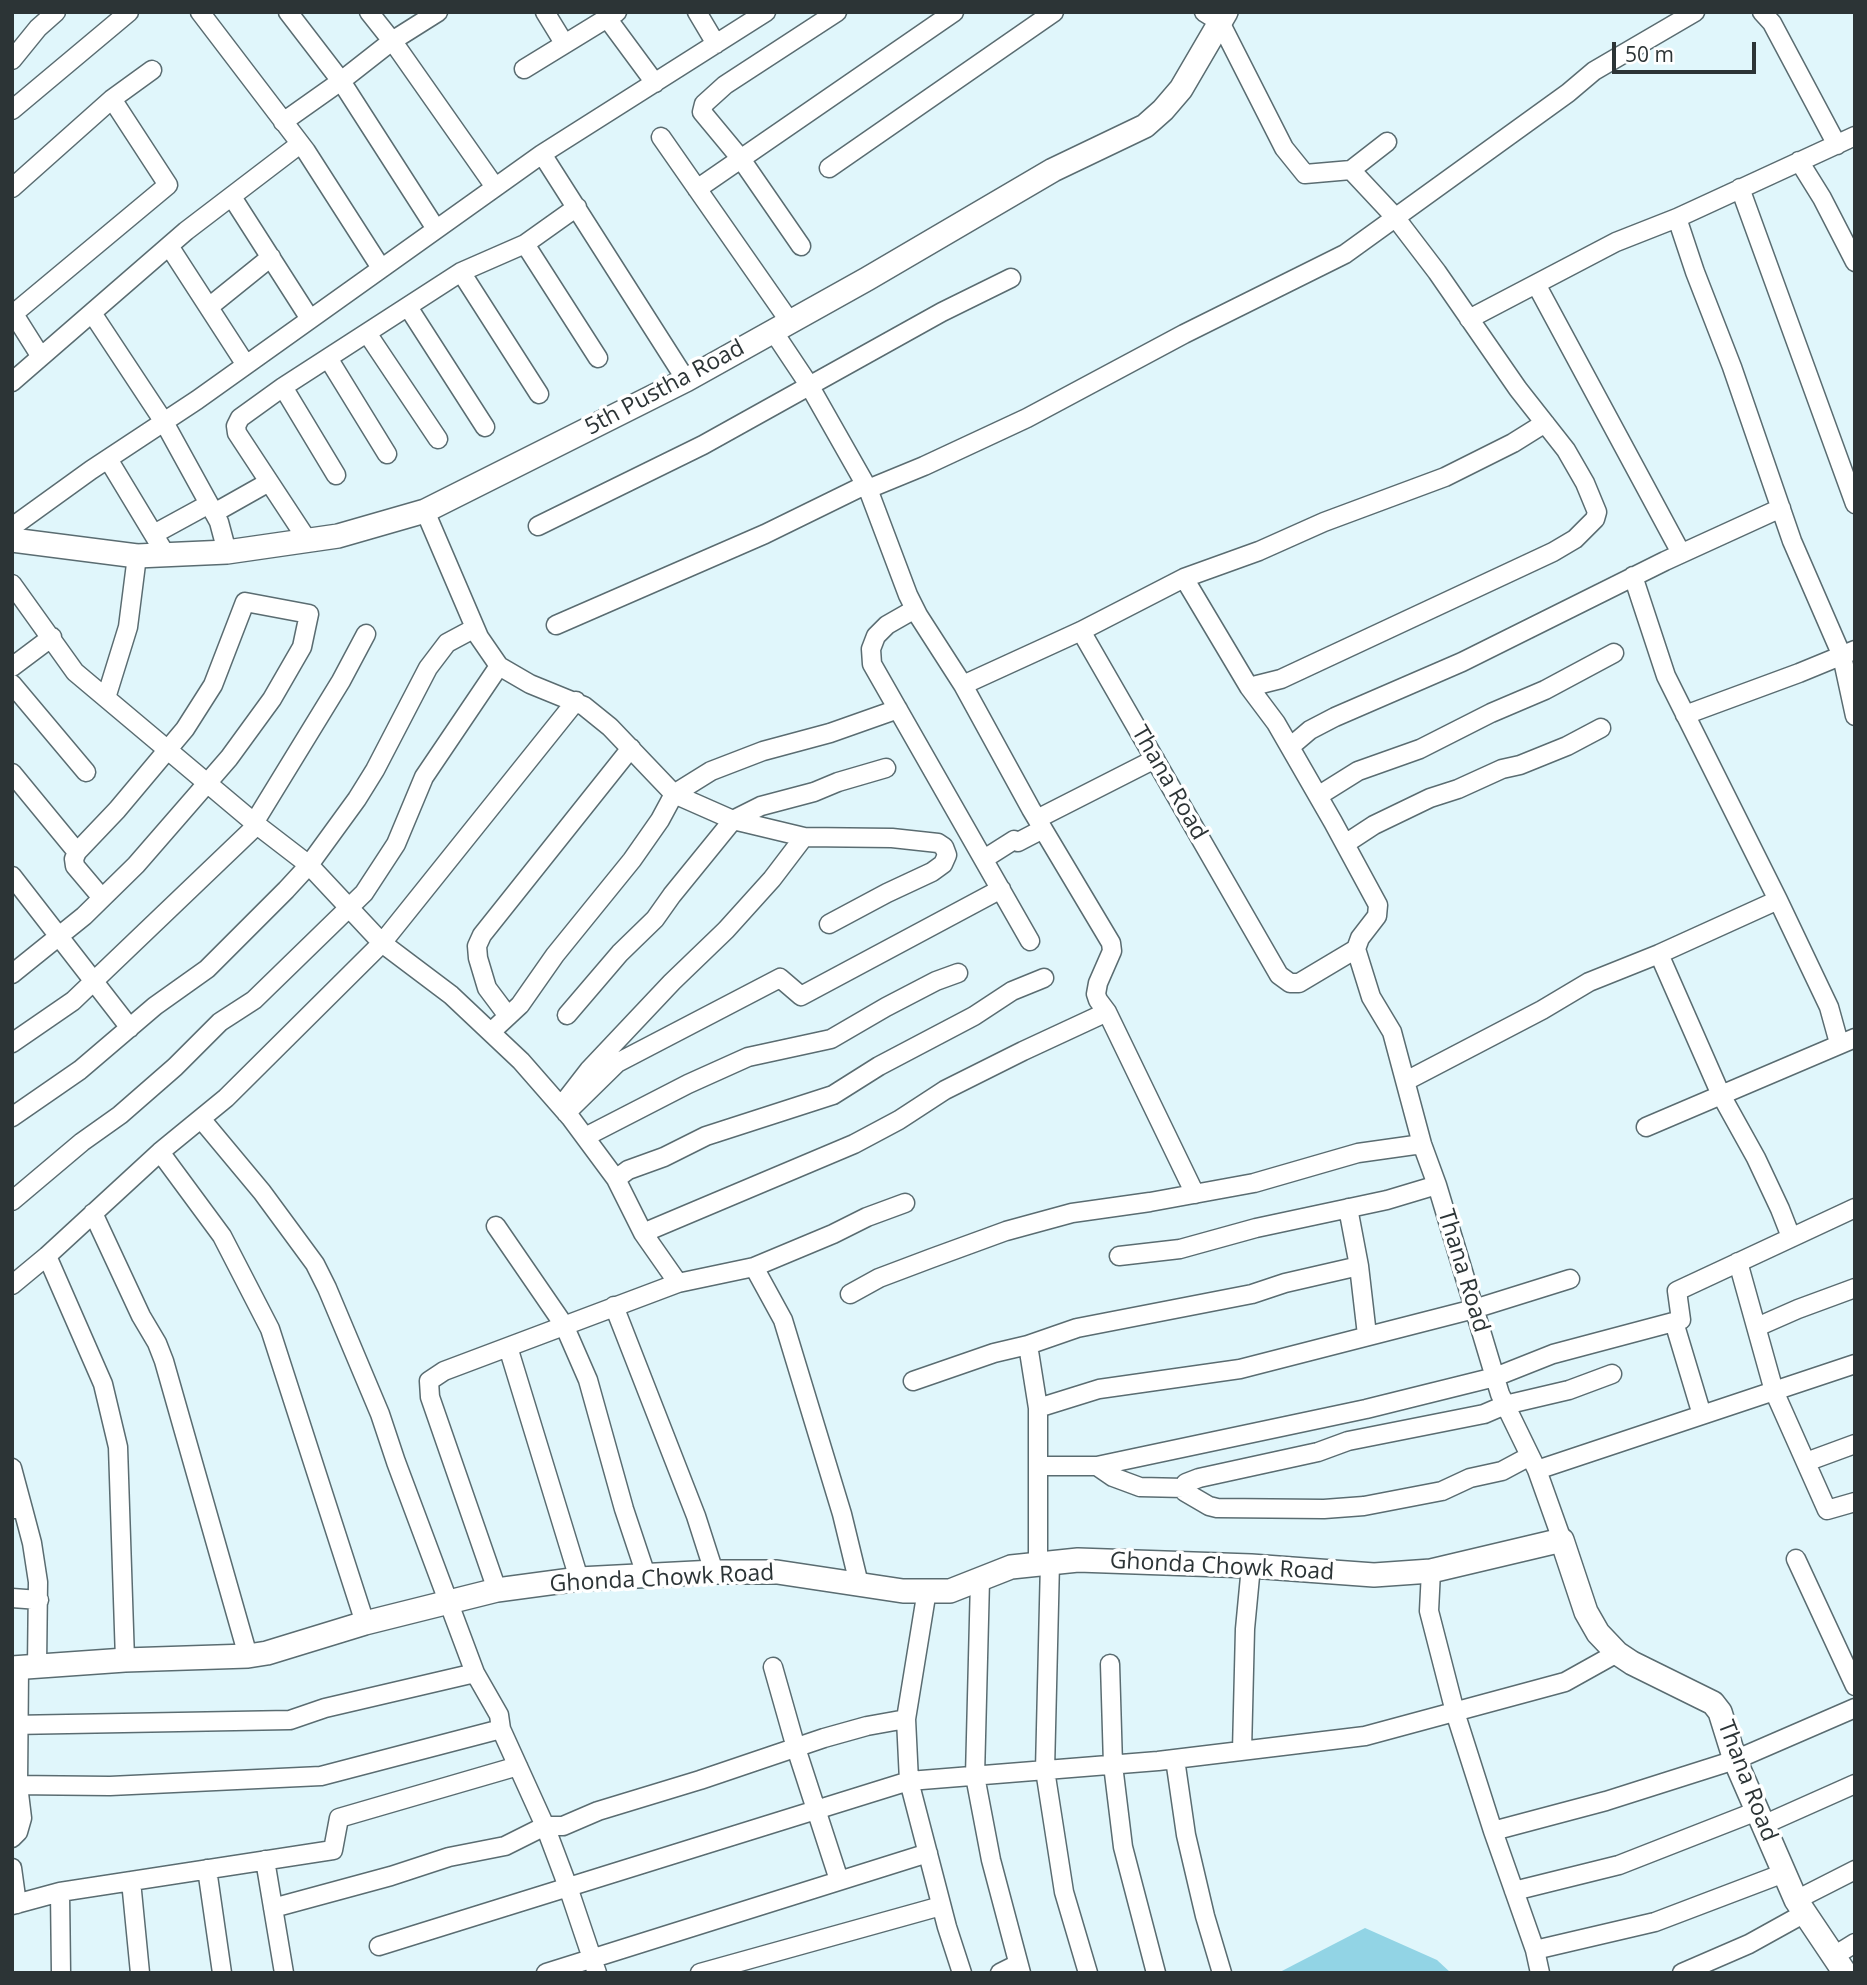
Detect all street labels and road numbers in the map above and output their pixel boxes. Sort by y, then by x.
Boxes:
street label: 5th Pustha Road [581,334,749,442]
street label: Thana Road [1125,721,1213,845]
street label: Thana Road [1431,1206,1495,1336]
street label: Ghonda Chowk Road [1109,1547,1335,1587]
street label: Ghonda Chowk Road [549,1559,775,1599]
street label: Thana Road [1711,1717,1783,1845]

